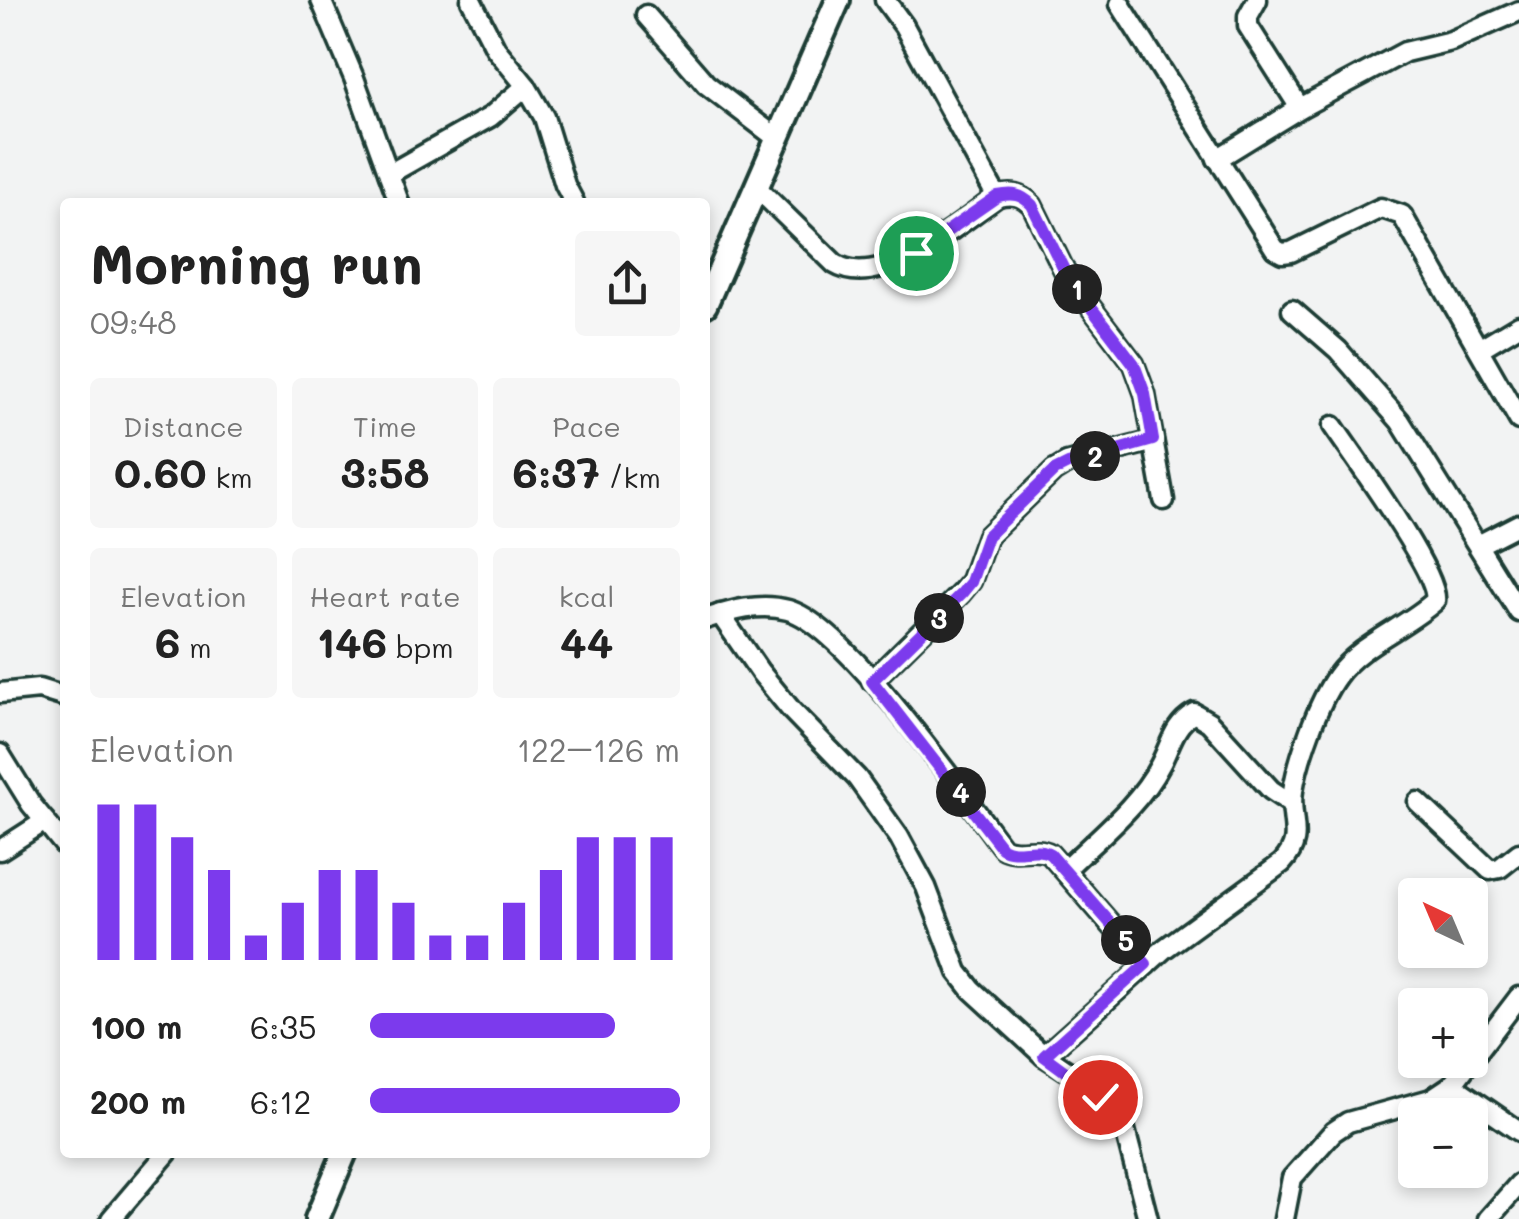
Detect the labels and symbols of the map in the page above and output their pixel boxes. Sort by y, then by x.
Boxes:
pin [874,211,959,296]
pin: 1 [1052,264,1102,314]
pin: 2 [1070,431,1120,481]
pin: 3 [914,593,964,643]
pin: 4 [936,767,986,817]
north arrow [1398,878,1488,968]
pin: 5 [1101,915,1151,965]
pin [1058,1055,1143,1140]

